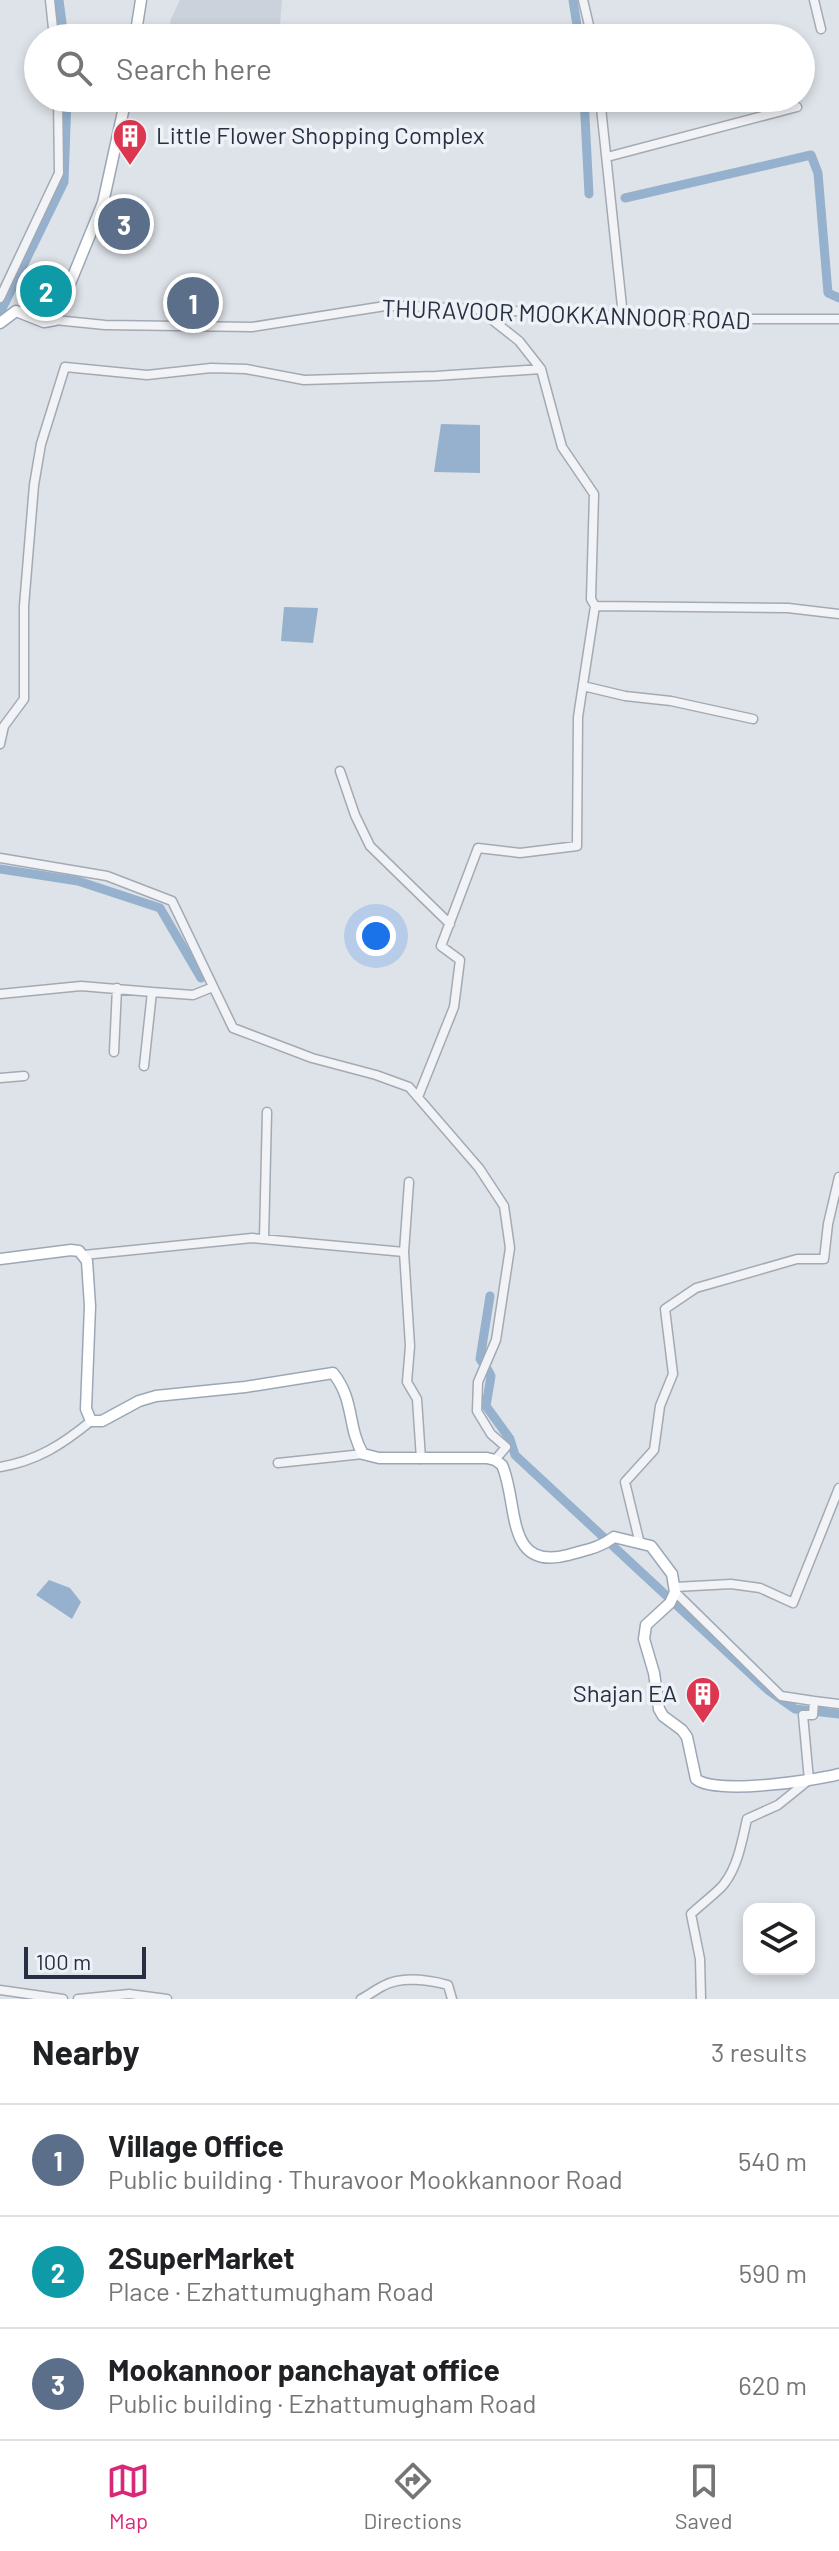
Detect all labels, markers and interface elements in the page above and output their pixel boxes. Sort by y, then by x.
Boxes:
search box [24,24,815,112]
icon: search [52,46,96,90]
text: Search here [116,50,272,86]
building icon: Little Flower Shopping Complex [111,117,149,167]
place label: Little Flower Shopping Complex [156,120,485,149]
pin: 3 [98,194,150,254]
pin: 2 [20,261,72,321]
pin: 1 [167,273,219,333]
street label: THURAVOOR MOOKKANNOOR ROAD [381,293,751,334]
your location [356,916,396,956]
building icon: Shajan EA [684,1675,722,1725]
place label: Shajan EA [573,1678,677,1707]
map controls [743,1903,815,1975]
button: layers [743,1903,815,1975]
scale bar [24,1943,146,1979]
text: 100 m [36,1948,91,1974]
text: Nearby [32,2031,140,2072]
text: 3 results [711,2036,807,2067]
text: Village Office [108,2127,284,2163]
text: 1 [53,2145,63,2176]
text: 540 m [738,2145,807,2176]
text: Public building · Thuravoor Mookkannoor Road [108,2163,623,2194]
text: 2SuperMarket [108,2239,295,2275]
text: 2 [51,2257,65,2288]
text: 590 m [739,2257,807,2288]
text: Place · Ezhattumugham Road [108,2275,434,2306]
text: Mookannoor panchayat office [108,2351,500,2387]
text: 3 [51,2369,65,2400]
text: 620 m [738,2369,807,2400]
text: Public building · Ezhattumugham Road [108,2387,536,2418]
tab: Map [106,2459,150,2533]
tab: Directions [363,2459,462,2533]
tab: Saved [675,2459,732,2533]

